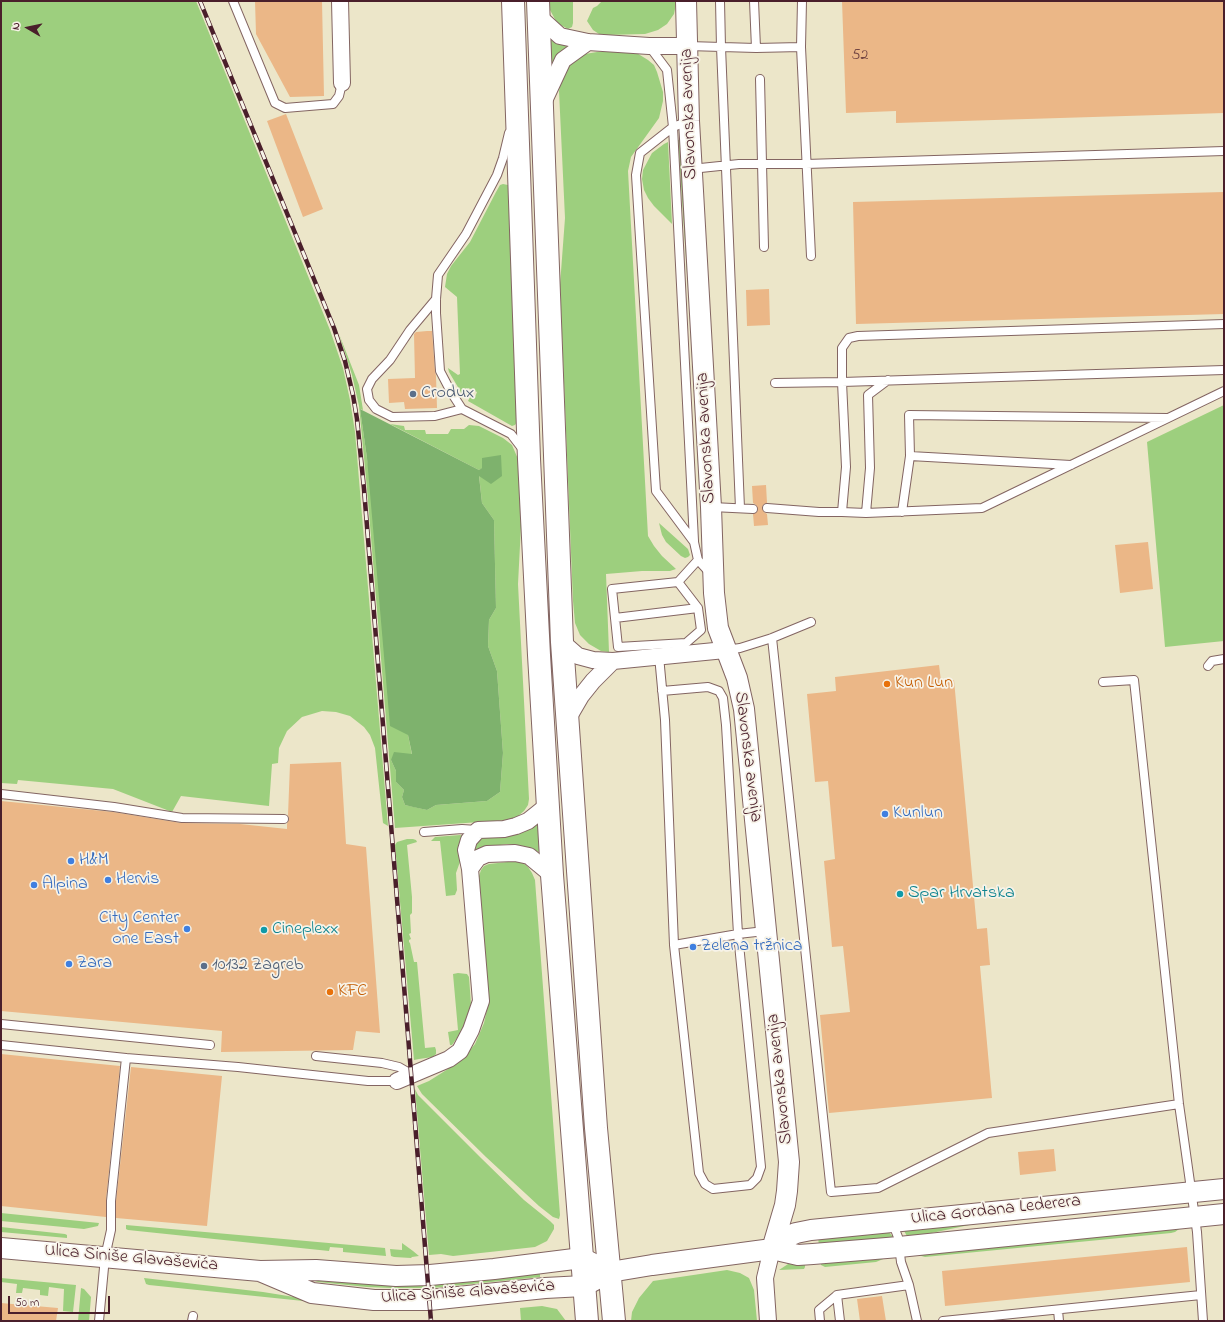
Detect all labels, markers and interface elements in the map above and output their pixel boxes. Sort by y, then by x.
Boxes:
north arrow [8,8,48,48]
text: N [8,21,25,31]
house number: 52 [851,46,869,66]
street label: Slavonska avenija [677,48,703,180]
street label: Slavonska avenija [693,372,721,504]
place label: Crodux [421,383,474,405]
marker: Crodux [408,389,418,399]
place label: Kun Lun [895,673,953,695]
marker: Kun Lun [882,679,892,689]
street label: Slavonska avenija [728,690,766,824]
place label: Kunlun [893,803,943,825]
marker: Kunlun [880,809,890,819]
place label: H&M [79,850,109,872]
marker: H&M [66,856,76,866]
place label: Hervis [116,869,159,891]
place label: Alpina [42,874,88,896]
marker: Hervis [103,875,113,885]
marker: Alpina [29,880,39,890]
place label: Spar Hrvatska [908,883,1015,905]
marker: Spar Hrvatska [895,889,905,899]
place label: City Center one East [99,908,179,950]
place label: Cineplexx [272,919,339,941]
marker: City Center one East [182,924,192,934]
marker: Cineplexx [259,925,269,935]
place label: Zelena tržnica [701,936,802,958]
marker: Zelena tržnica [688,942,698,952]
place label: Zara [77,953,112,975]
place label: 10132 Zagreb [212,955,303,977]
marker: Zara [64,959,74,969]
marker: 10132 Zagreb [199,961,209,971]
place label: KFC [338,981,367,1003]
marker: KFC [325,987,335,997]
street label: Slavonska avenija [763,1013,799,1145]
street label: Ulica Gordana Lederera [910,1191,1082,1231]
street label: Ulica Siniše Glavaševića [43,1241,219,1277]
street label: Ulica Siniše Glavaševića [380,1276,556,1310]
scale bar [10,1288,112,1314]
text: 50 m [15,1294,39,1312]

